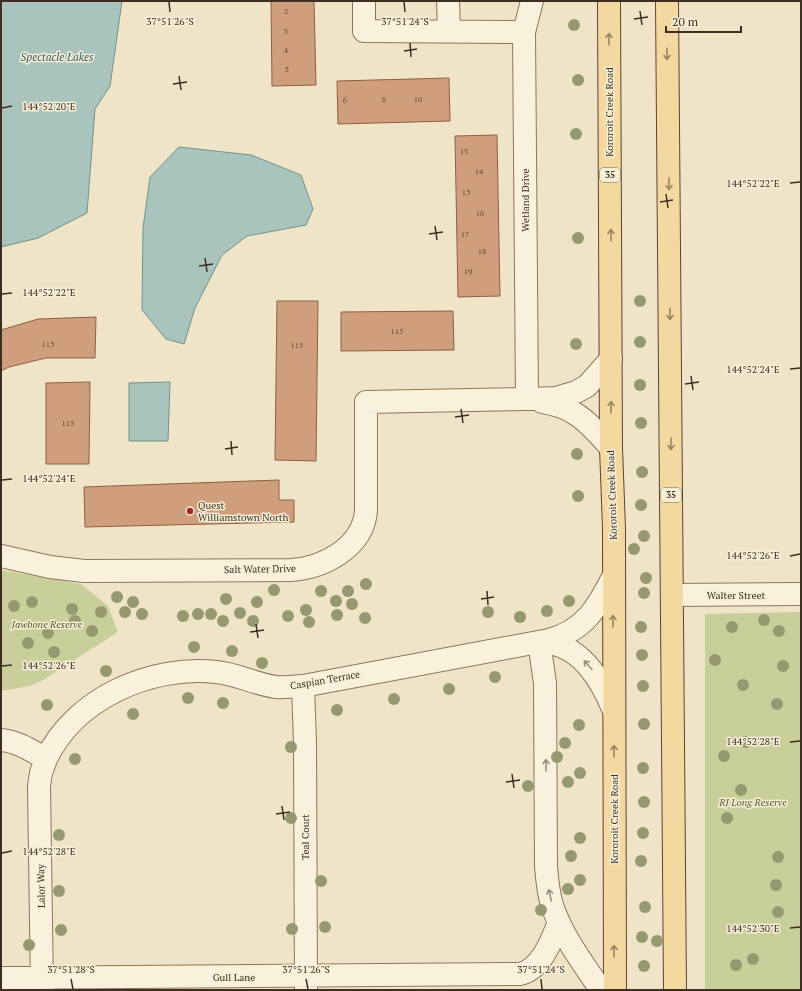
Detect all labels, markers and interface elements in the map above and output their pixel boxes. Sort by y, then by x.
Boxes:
house number: 2 [284,6,288,16]
scale bar [666,8,741,34]
text: 20 m [672,14,699,29]
text: 37°51'26"S [146,15,194,28]
text: 37°51'24"S [381,15,429,28]
house number: 3 [284,26,288,36]
one-way arrow [605,33,613,46]
house number: 4 [284,45,289,55]
one-way arrow [664,47,671,60]
water label: Spectacle Lakes [20,50,94,64]
house number: 5 [285,64,289,74]
street label: Kororoit Creek Road [603,67,616,157]
house number: 8 [382,94,386,104]
house number: 10 [414,94,422,104]
house number: 6 [343,95,348,105]
text: 144°52'20"E [22,100,76,113]
house number: 13 [460,146,468,156]
house number: 14 [475,166,484,176]
street label: Wetland Drive [519,168,532,232]
road number: 35 [600,168,620,182]
one-way arrow [665,177,673,190]
text: 144°52'22"E [726,177,780,190]
house number: 15 [462,187,470,197]
house number: 16 [476,208,485,218]
house number: 17 [461,229,469,239]
one-way arrow [607,229,614,242]
house number: 18 [478,246,486,256]
house number: 19 [464,266,472,276]
text: 144°52'22"E [22,286,76,299]
one-way arrow [666,307,674,320]
house number: 115 [391,326,403,336]
house number: 115 [42,339,54,349]
house number: 115 [291,340,303,350]
text: 144°52'24"E [726,363,780,376]
one-way arrow [607,401,615,414]
house number: 115 [62,418,74,428]
one-way arrow [667,437,675,450]
street label: Kororoit Creek Road [604,450,620,540]
text: 144°52'24"E [22,472,76,485]
road number: 35 [661,488,681,502]
place label: Quest Williamstown North [198,499,289,524]
marker: Quest Williamstown North [185,506,195,516]
text: 144°52'26"E [726,549,780,562]
street label: Salt Water Drive [224,562,296,576]
street label: Walter Street [707,589,766,602]
one-way arrow [609,615,617,628]
park label: Jawbone Reserve [11,618,83,631]
text: 144°52'26"E [22,659,76,672]
one-way arrow [583,660,592,671]
street label: Caspian Terrace [289,667,361,693]
text: 144°52'28"E [726,735,780,748]
one-way arrow [610,745,618,758]
one-way arrow [542,759,550,772]
street label: Kororoit Creek Road [608,774,621,864]
park label: RJ Long Reserve [718,796,787,809]
street label: Teal Court [299,814,312,860]
text: 144°52'28"E [22,845,76,858]
street label: Lalor Way [34,863,48,908]
one-way arrow [545,888,553,901]
text: 144°52'30"E [726,922,780,935]
one-way arrow [610,945,618,958]
text: 37°51'28"S [47,963,95,976]
text: 37°51'26"S [282,963,330,976]
text: 37°51'24"S [517,963,565,976]
street label: Gull Lane [213,971,255,984]

